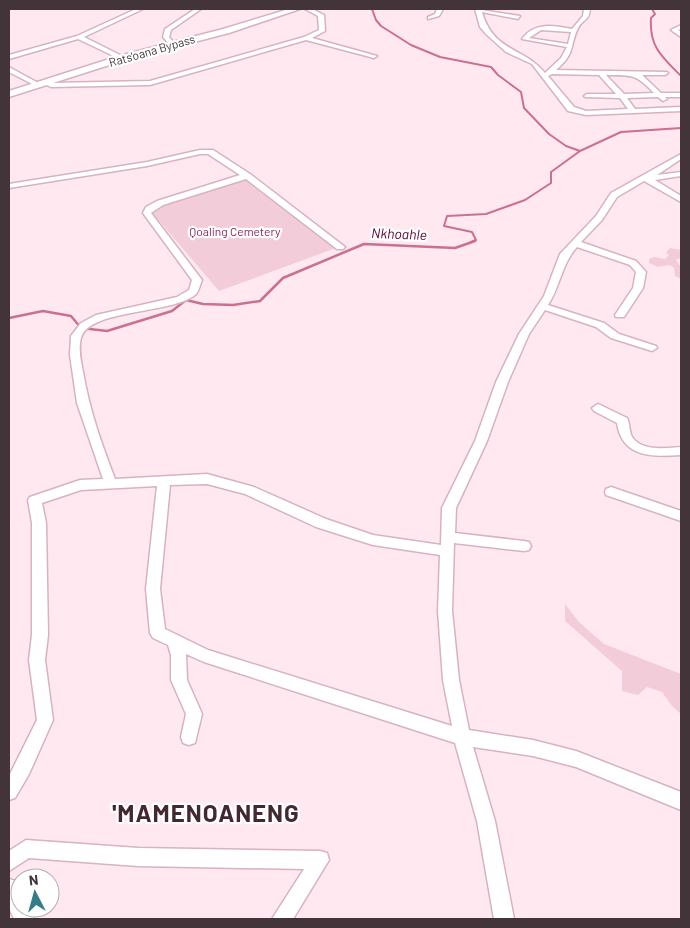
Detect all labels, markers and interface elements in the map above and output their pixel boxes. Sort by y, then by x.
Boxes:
street label: Rats'oana Bypass [107,31,197,69]
park label: Qoaling Cemetery [189,224,281,238]
water label: Nkhoahle [371,224,427,243]
district label: 'MAMENOANENG [112,798,300,827]
north arrow [10,868,60,918]
text: N [28,871,39,889]

